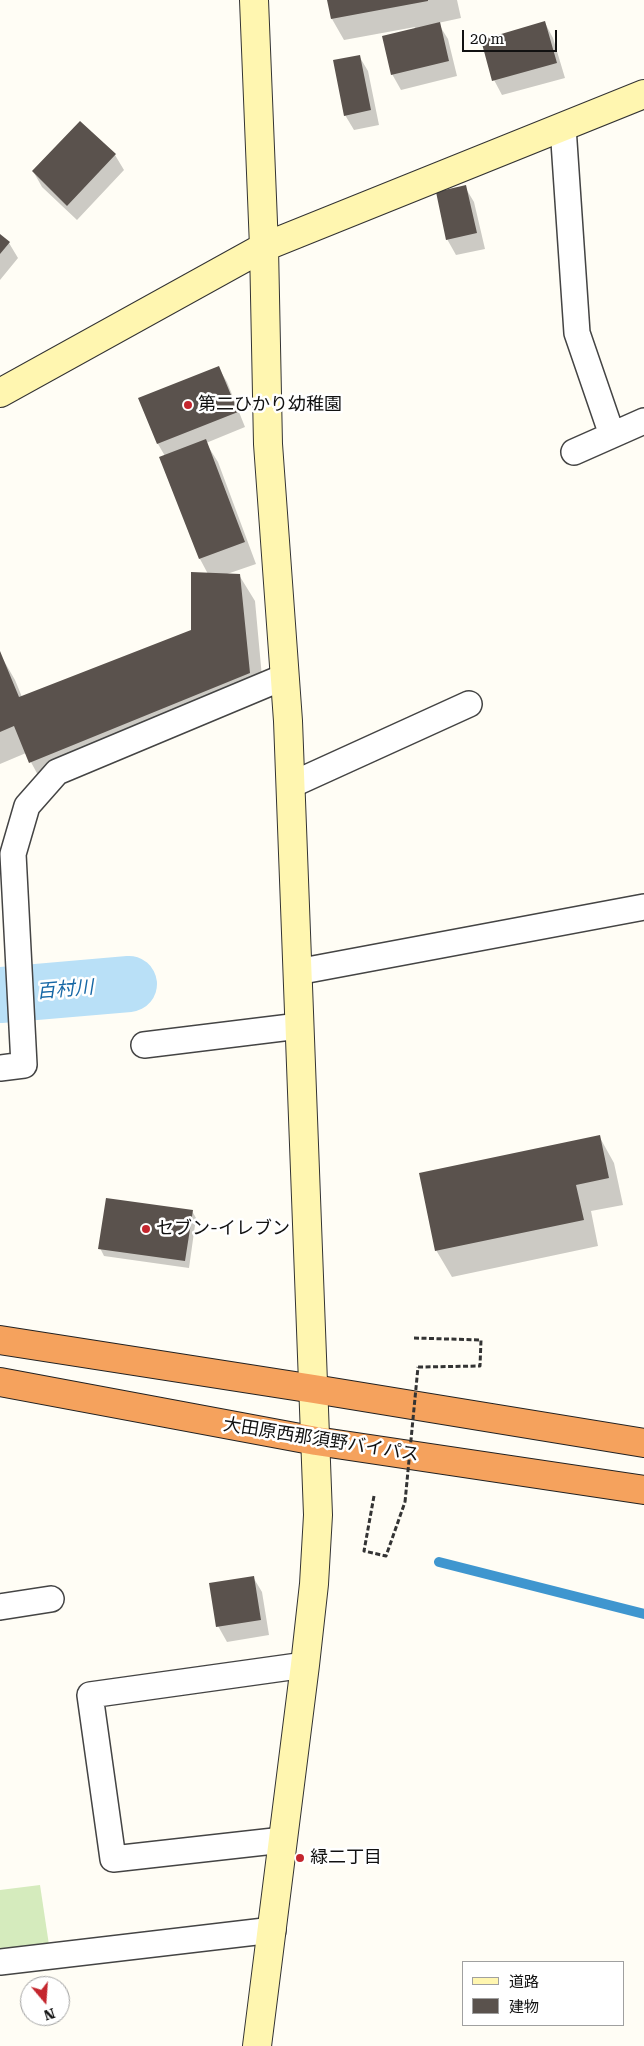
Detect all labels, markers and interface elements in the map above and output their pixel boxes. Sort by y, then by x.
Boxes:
scale bar [464,20,559,52]
text: 20 m [470,30,504,48]
place label: 第二ひかり幼稚園 [198,394,342,416]
marker: 第二ひかり幼稚園 [182,399,194,411]
water label: 百村川 [36,976,94,1004]
place label: セブン-イレブン [156,1218,290,1240]
marker: セブン-イレブン [140,1223,152,1235]
street label: 大田原西那須野バイパス [222,1414,420,1466]
place label: 緑二丁目 [310,1847,382,1869]
marker: 緑二丁目 [294,1852,306,1864]
legend [462,1961,624,2026]
text: 道路 [509,1973,539,1991]
north arrow [20,1976,70,2026]
text: 建物 [509,1998,539,2016]
text: N [42,2005,57,2024]

